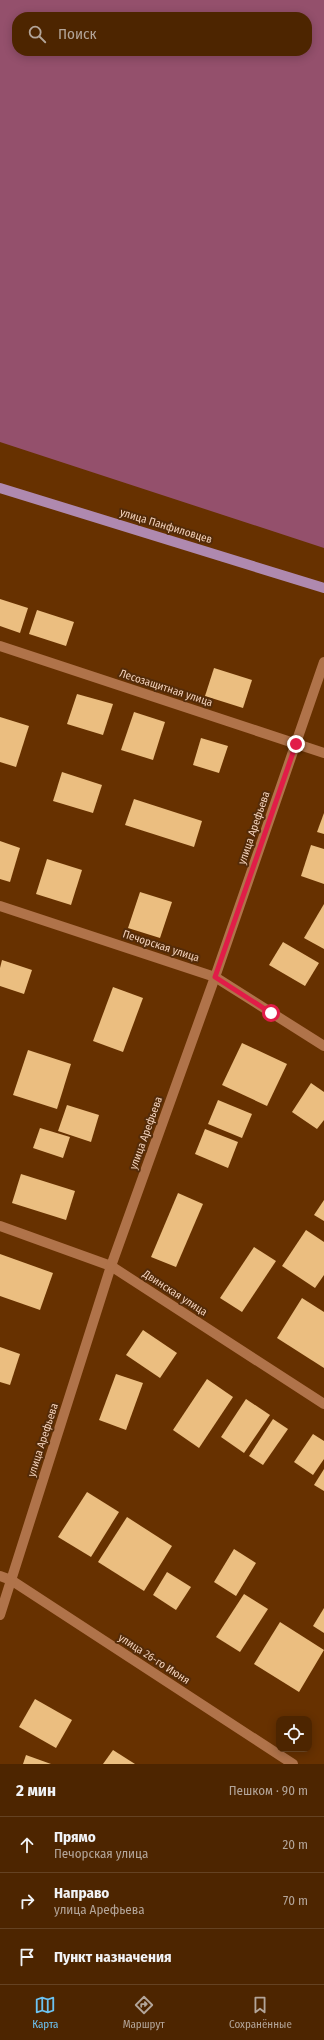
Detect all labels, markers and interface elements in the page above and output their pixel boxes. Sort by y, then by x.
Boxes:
search box [12,12,312,56]
icon: search [26,23,48,45]
text: Поиск [58,25,96,43]
street label: улица Панфиловцев [118,506,214,546]
street label: Лесозащитная улица [118,667,214,709]
route end [287,735,305,753]
street label: улица Арефьева [235,790,273,866]
street label: Печорская улица [121,927,201,965]
route start [262,1004,280,1022]
street label: улица Арефьева [127,1095,165,1171]
street label: Двинская улица [140,1267,210,1319]
street label: улица Арефьева [25,1402,61,1478]
street label: улица 26-го Июня [116,1631,192,1687]
map controls [276,1716,312,1752]
button: locate [276,1716,312,1752]
text: 2 мин [16,1780,56,1801]
text: Пешком · 90 m [229,1783,308,1798]
text: Прямо [54,1828,96,1846]
icon: ahead [16,1834,38,1856]
text: 20 m [282,1837,308,1852]
text: Печорская улица [54,1846,148,1861]
text: Направо [54,1884,109,1902]
icon: right [16,1890,38,1912]
text: 70 m [283,1893,308,1908]
text: улица Арефьева [54,1902,145,1917]
icon: arrive [16,1946,38,1968]
text: Пункт назначения [54,1948,172,1966]
tab: Карта [32,1994,58,2031]
tab: Маршрут [123,1994,165,2031]
tab: Сохранённые [229,1994,292,2031]

